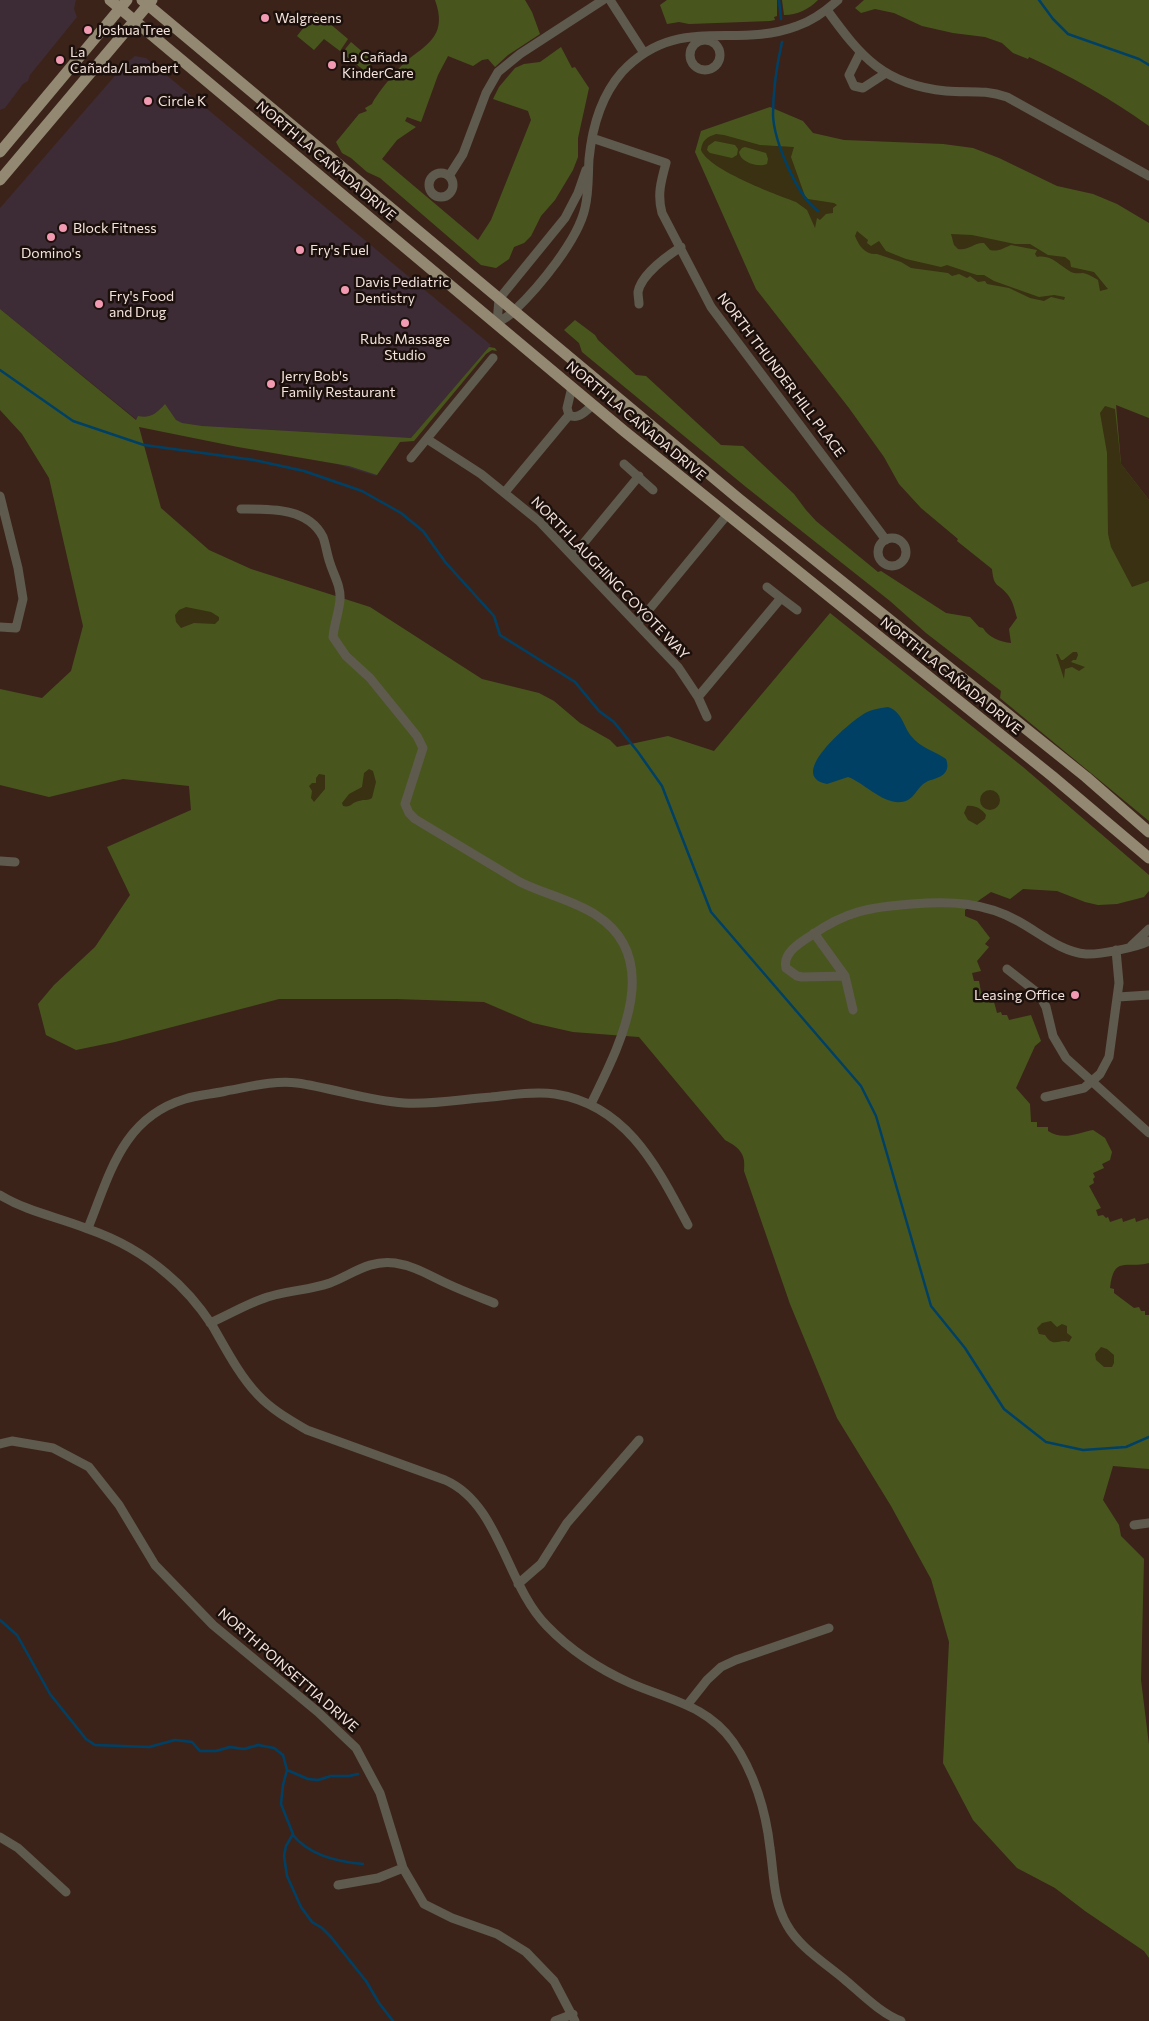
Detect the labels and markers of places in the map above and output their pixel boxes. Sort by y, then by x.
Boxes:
place label: Walgreens [275,10,342,26]
marker: Walgreens [259,12,271,24]
place label: Joshua Tree [98,22,170,38]
marker: Joshua Tree [82,24,94,36]
place label: La Cañada/Lambert [70,44,178,76]
place label: La Cañada KinderCare [342,49,414,82]
marker: La Cañada/Lambert [54,54,66,66]
marker: La Cañada KinderCare [326,59,338,71]
place label: Circle K [158,93,206,109]
marker: Circle K [142,95,154,107]
place label: Block Fitness [73,220,157,236]
marker: Block Fitness [57,222,69,234]
marker: Domino's [45,231,57,243]
place label: Fry's Fuel [310,242,369,258]
marker: Fry's Fuel [294,244,306,256]
place label: Domino's [21,245,81,261]
place label: Davis Pediatric Dentistry [355,274,449,306]
marker: Davis Pediatric Dentistry [339,284,351,296]
place label: Fry's Food and Drug [109,288,174,321]
marker: Fry's Food and Drug [93,298,105,310]
marker: Rubs Massage Studio [399,317,411,329]
place label: Rubs Massage Studio [360,331,450,364]
place label: Jerry Bob's Family Restaurant [281,368,395,401]
marker: Jerry Bob's Family Restaurant [265,378,277,390]
place label: Leasing Office [974,987,1065,1003]
marker: Leasing Office [1069,989,1081,1001]

